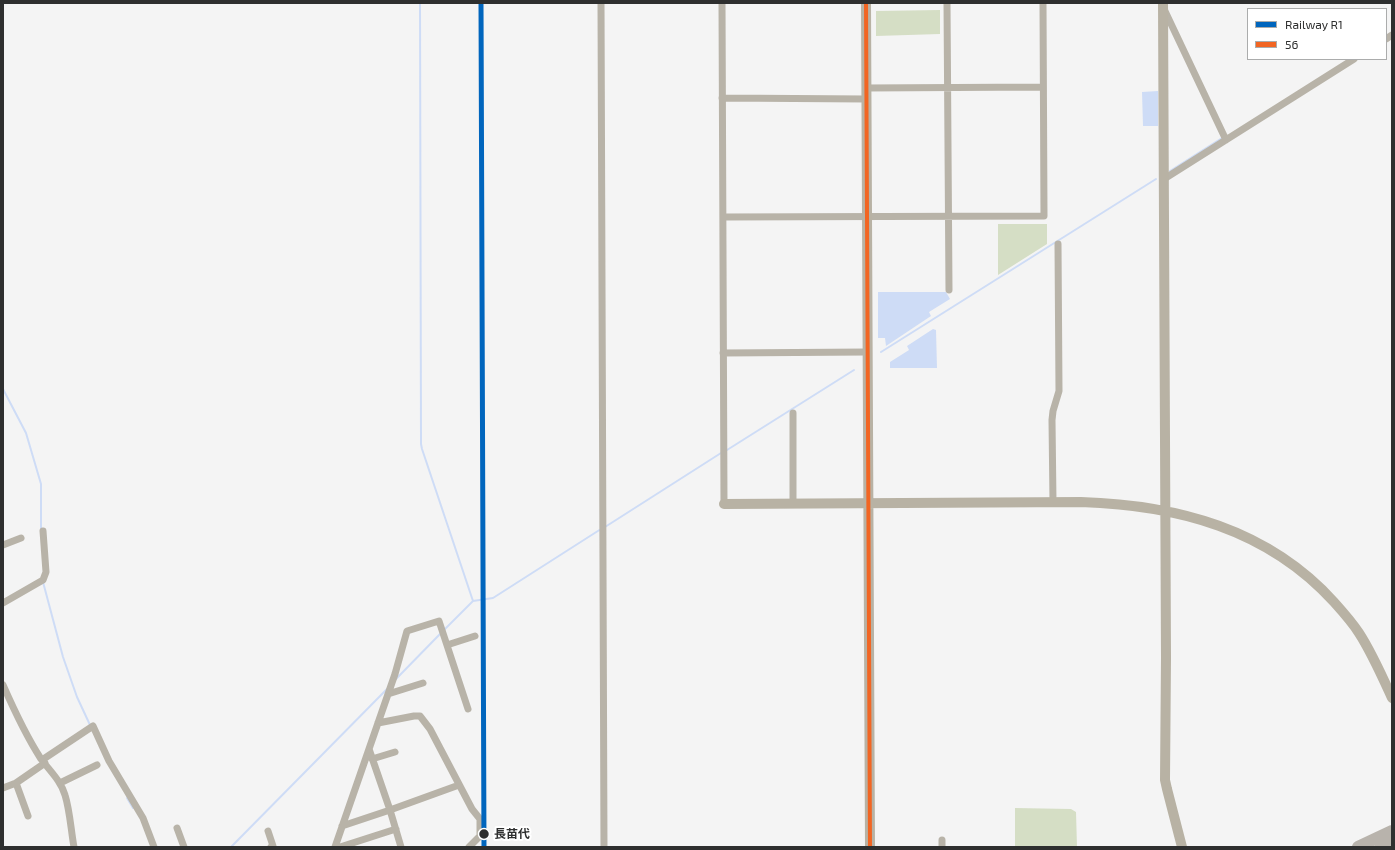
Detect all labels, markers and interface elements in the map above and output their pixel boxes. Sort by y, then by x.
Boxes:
legend [1247,8,1387,60]
text: Railway R1 [1285,17,1343,31]
text: 56 [1285,37,1298,51]
marker: 長苗代 [477,827,491,841]
place label: 長苗代 [494,827,530,841]

